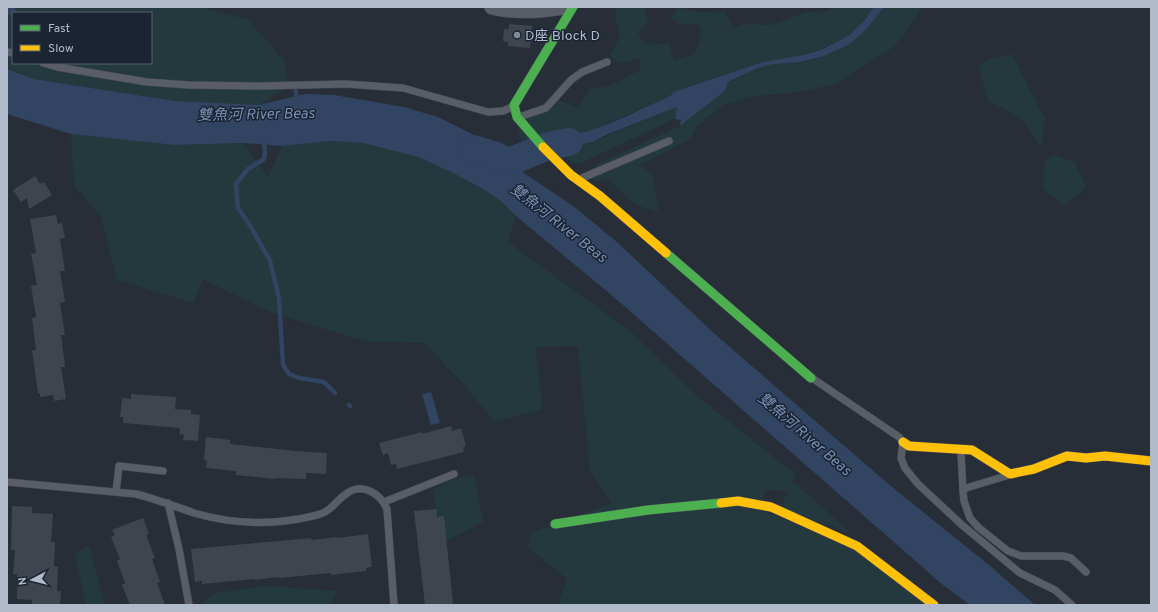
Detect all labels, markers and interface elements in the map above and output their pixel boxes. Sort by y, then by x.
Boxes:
legend [12,12,152,64]
text: Fast [48,21,70,37]
place label: D座 Block D [525,28,600,45]
marker: D座 Block D [512,30,522,40]
text: Slow [48,41,74,57]
water label: 雙魚河 River Beas [197,105,315,126]
water label: 雙魚河 River Beas [506,181,610,268]
water label: 雙魚河 River Beas [753,389,855,481]
north arrow [12,560,52,600]
text: N [16,576,30,586]

